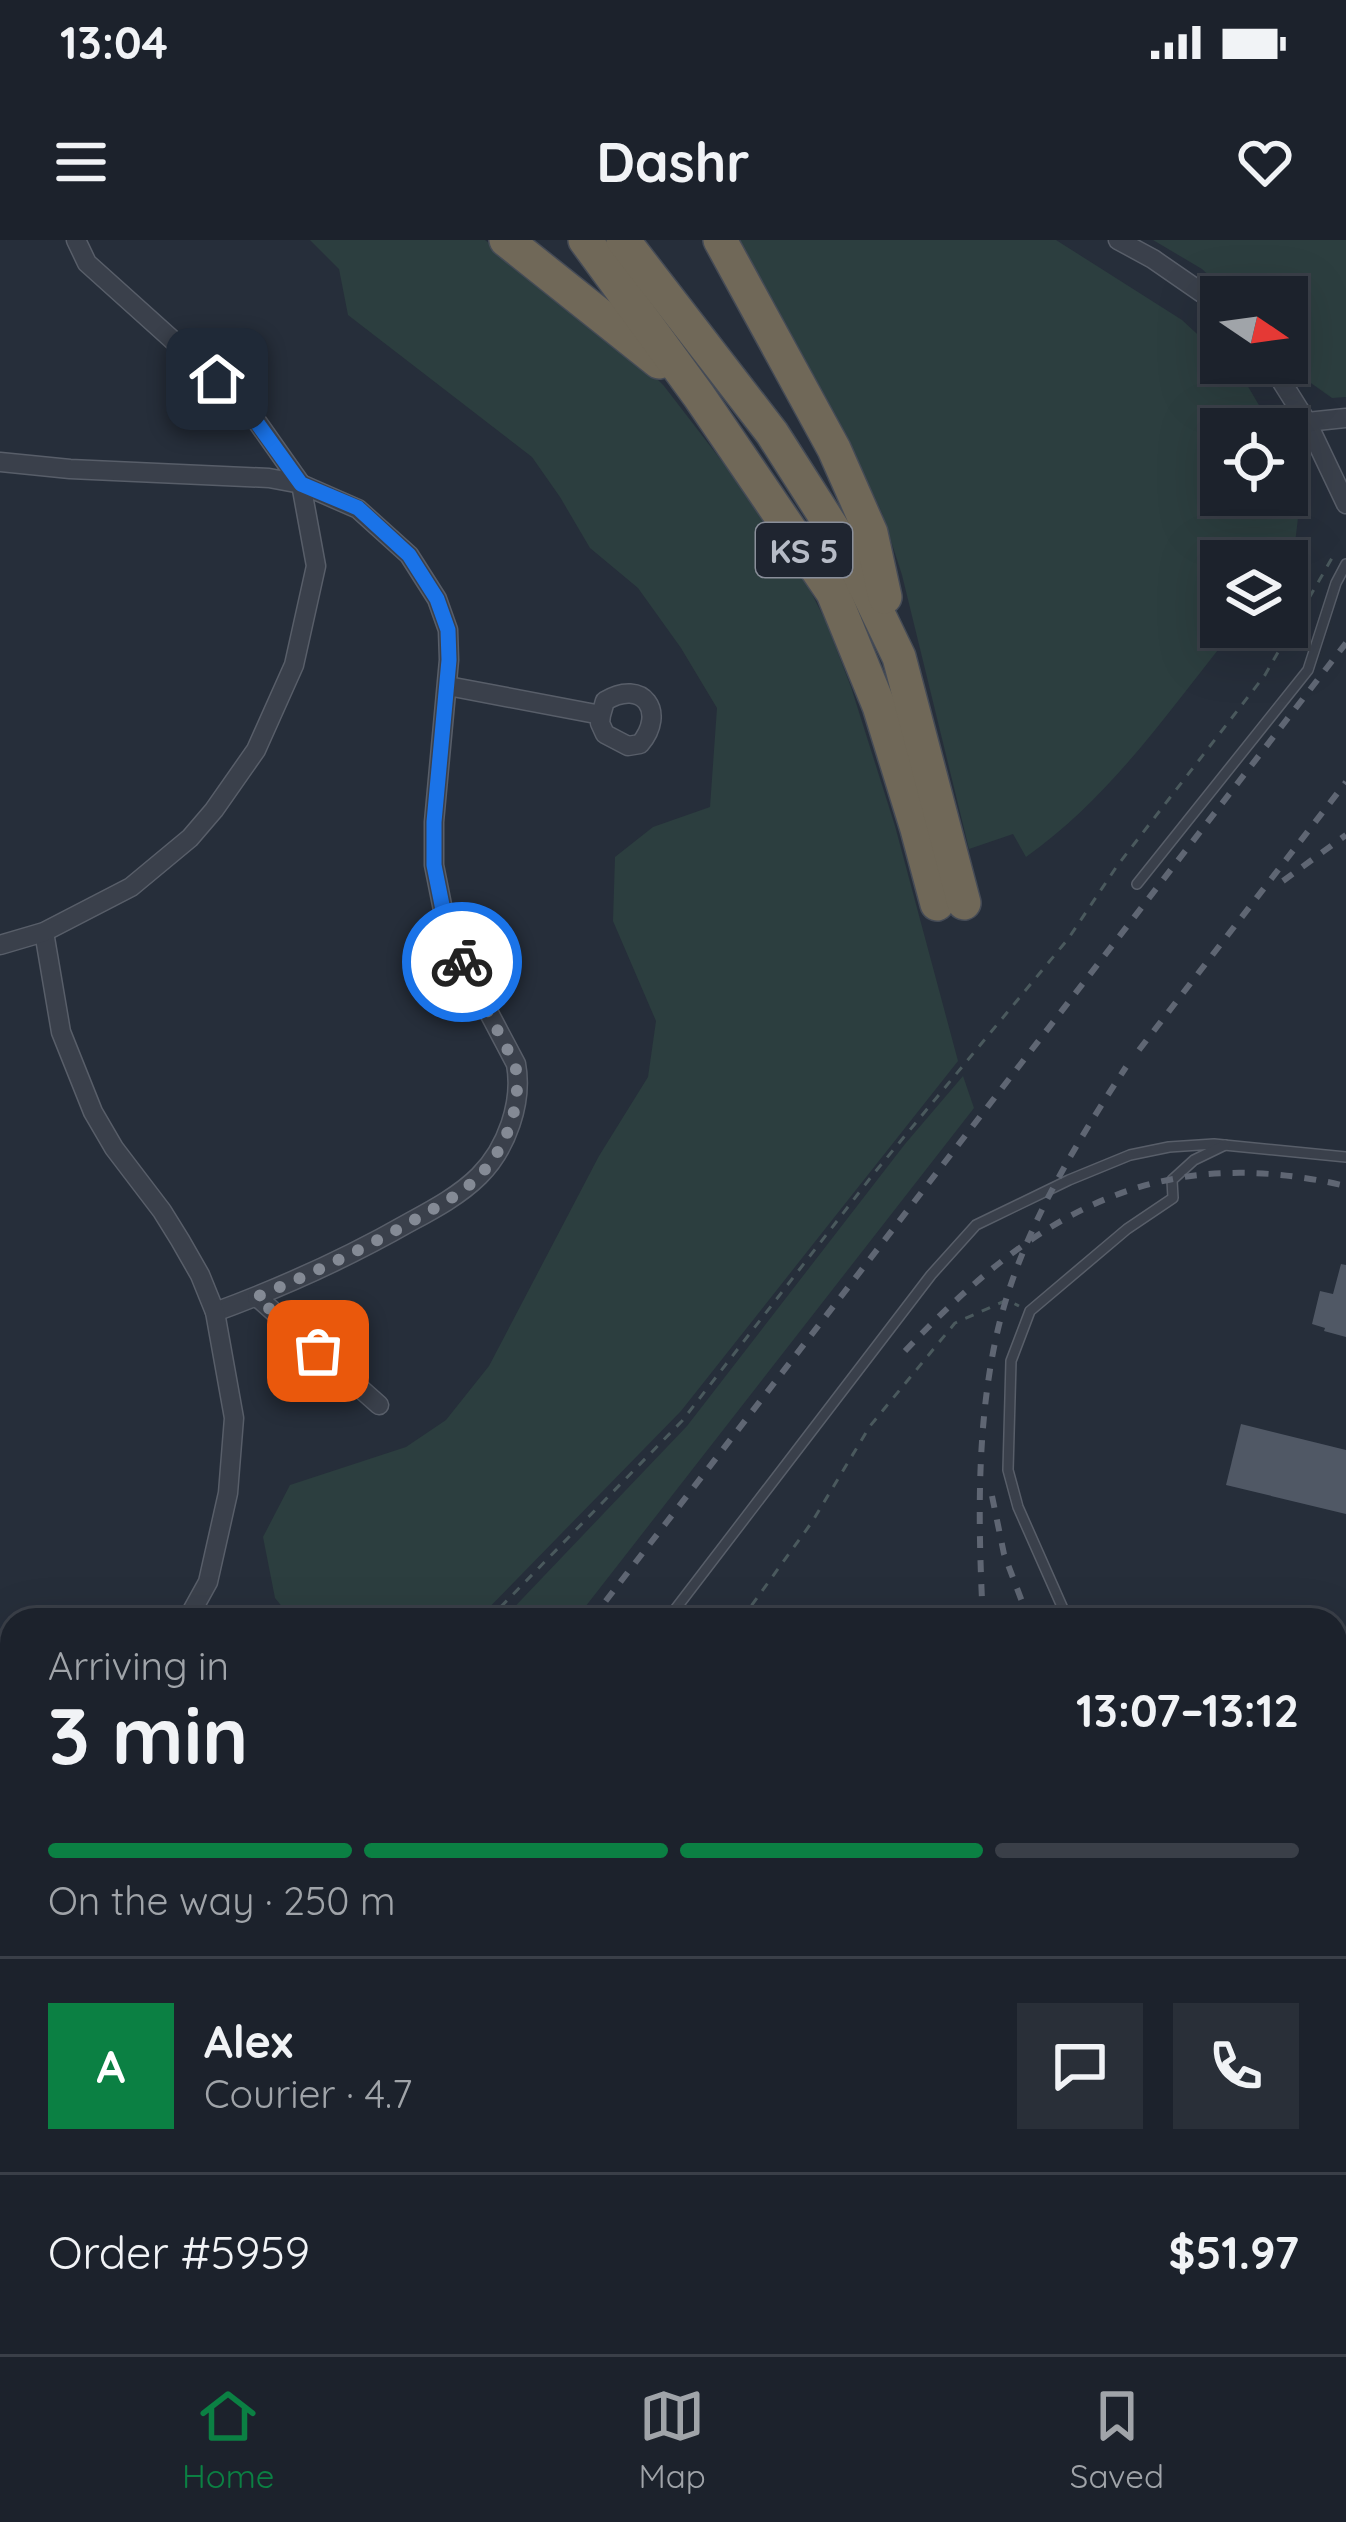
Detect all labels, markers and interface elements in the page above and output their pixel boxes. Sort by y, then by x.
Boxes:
text: 13:04 [60,14,168,70]
text: Dashr [596,128,750,196]
icon: menu [48,129,114,195]
icon: heart [1232,129,1298,195]
north arrow [1200,276,1308,384]
map controls [1200,276,1308,648]
pin [166,328,268,430]
icon: home [184,346,250,412]
button: locate [1200,408,1308,516]
road number: KS 5 [756,523,852,577]
button: layers [1200,540,1308,648]
courier [402,902,522,1022]
icon: bike [429,929,495,995]
pin [267,1300,369,1402]
icon: bag [285,1318,351,1384]
text: Arriving in [48,1641,229,1690]
text: 13:07–13:12 [1076,1682,1299,1738]
text: 3 min [48,1686,249,1784]
text: On the way · 250 m [48,1876,396,1925]
button: chat [1017,2003,1143,2129]
button: phone [1173,2003,1299,2129]
text: Alex [204,2013,293,2069]
text: A [97,2038,125,2094]
text: Courier · 4.7 [204,2069,412,2118]
text: Order #5959 [48,2224,310,2280]
text: $51.97 [1169,2224,1299,2280]
tab: Home [182,2383,274,2496]
tab: Map [639,2383,706,2496]
tab: Saved [1070,2383,1164,2496]

